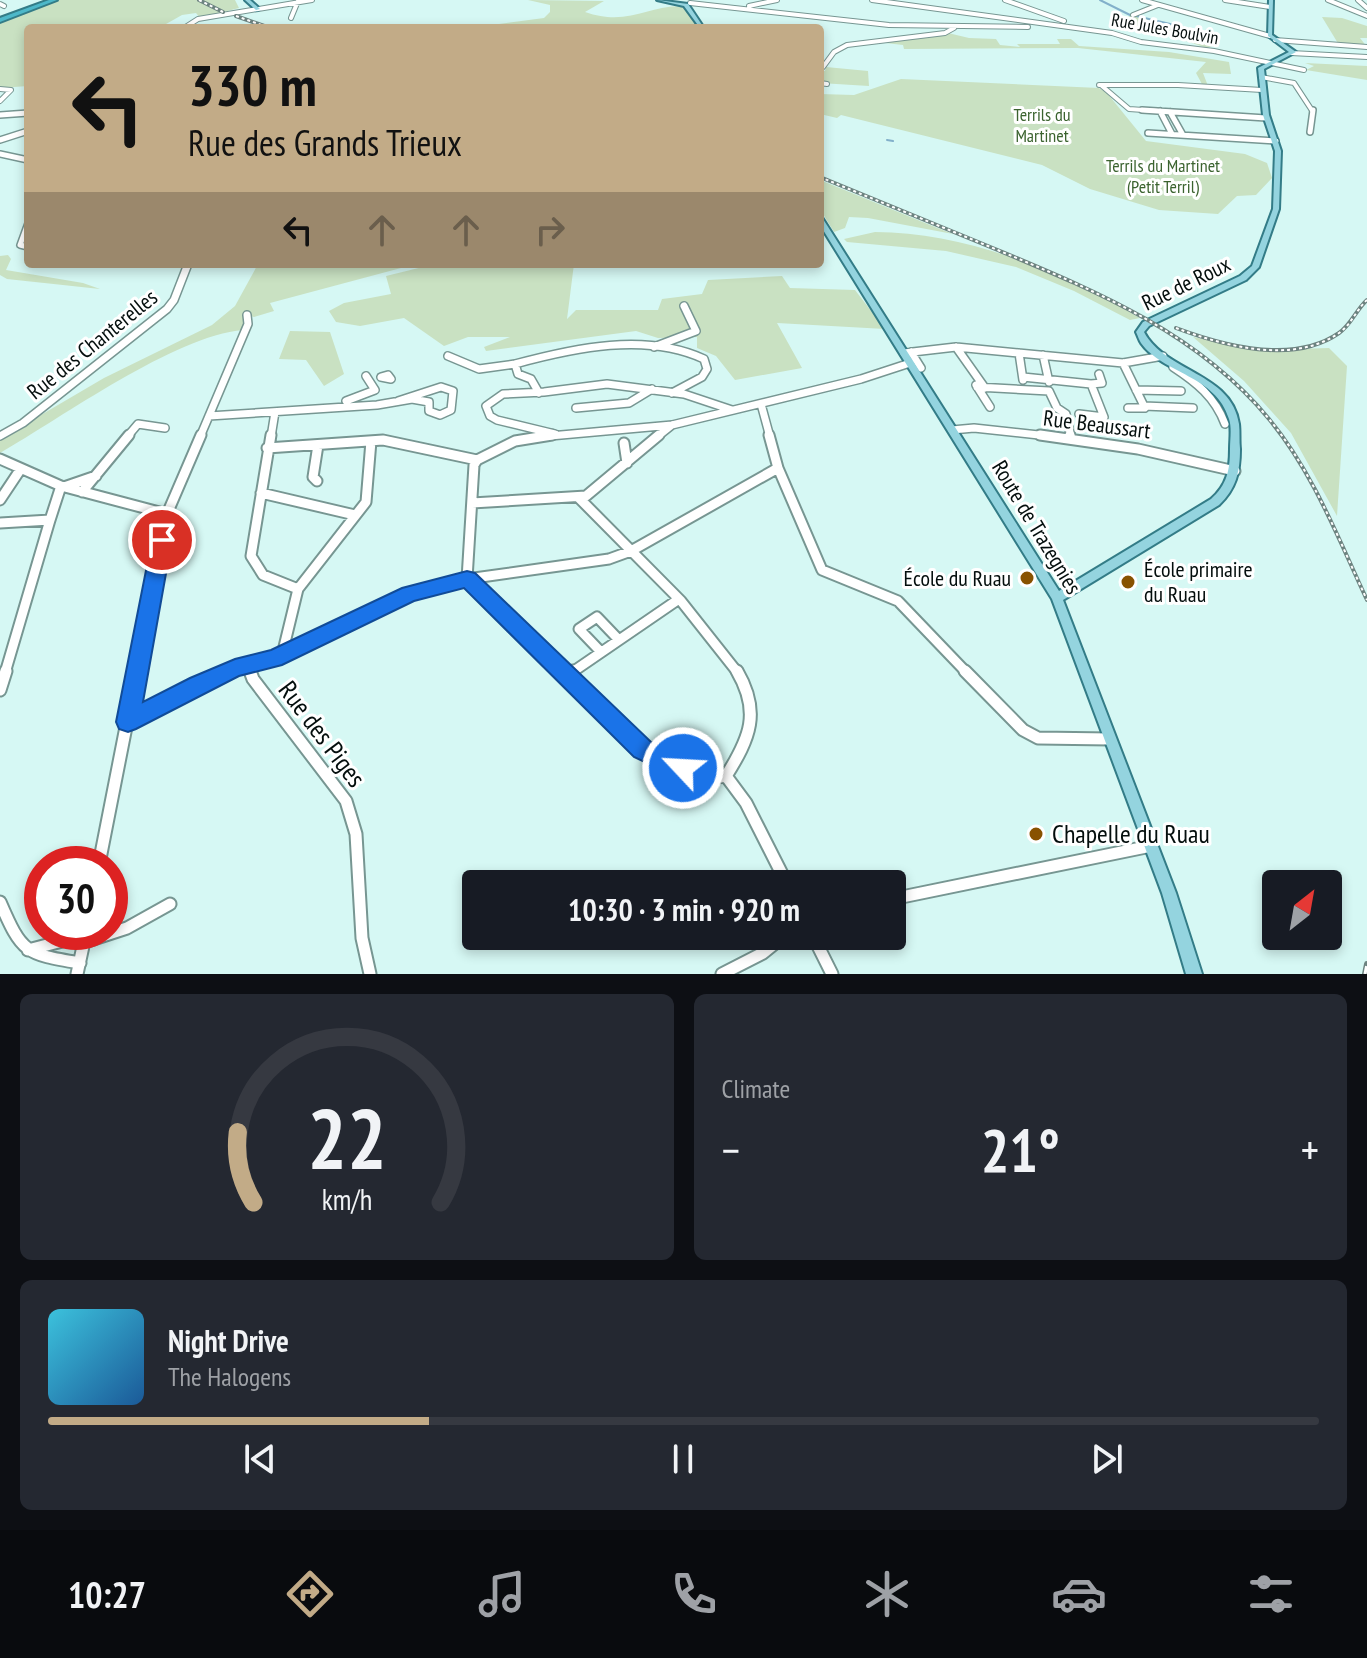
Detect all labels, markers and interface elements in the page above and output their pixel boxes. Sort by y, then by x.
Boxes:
street label: Rue Jules Boulvin [1110,8,1220,49]
text: 330 m [188,49,317,121]
icon: left [56,56,160,160]
park label: Terrils du Martinet [1013,103,1071,147]
text: Rue des Grands Trieux [188,119,462,166]
park label: Terrils du Martinet (Petit Terril) [1106,154,1220,198]
icon: left [276,208,320,252]
icon: ahead [360,208,404,252]
icon: ahead [444,208,488,252]
icon: right [528,208,572,252]
street label: Rue de Roux [1137,250,1235,316]
street label: Rue des Chanterelles [21,283,163,405]
street label: Rue Beaussart [1042,404,1152,444]
street label: Route de Trazegnies [986,455,1088,599]
pin [128,506,196,574]
icon: arrive [140,518,184,562]
place label: École primaire du Ruau [1144,555,1253,608]
place label: École du Ruau [904,564,1011,592]
marker: École du Ruau [1018,569,1036,587]
marker: École primaire du Ruau [1119,573,1137,591]
street label: Rue des Piges [272,674,373,793]
position arrow [641,726,725,810]
place label: Chapelle du Ruau [1052,817,1210,850]
marker: Chapelle du Ruau [1027,825,1045,843]
speed limit sign: 30 [24,846,128,950]
north arrow [1262,870,1342,950]
map controls [1262,870,1342,950]
text: 10:30 · 3 min · 920 m [568,890,800,929]
text: Climate [722,1072,790,1105]
text: 22 [307,1084,387,1192]
text: 21° [981,1111,1060,1189]
text: − [722,1121,740,1178]
text: + [1301,1121,1319,1178]
text: km/h [321,1181,372,1218]
text: Night Drive [168,1321,289,1360]
text: The Halogens [168,1360,291,1393]
icon: previous [238,1437,282,1481]
icon: pause [661,1437,705,1481]
icon: next [1085,1437,1129,1481]
icon: directions [282,1566,338,1622]
icon: music [474,1566,530,1622]
icon: phone [666,1566,722,1622]
icon: climate [859,1566,915,1622]
icon: car [1051,1566,1107,1622]
icon: filters [1243,1566,1299,1622]
text: 10:27 [68,1571,146,1618]

